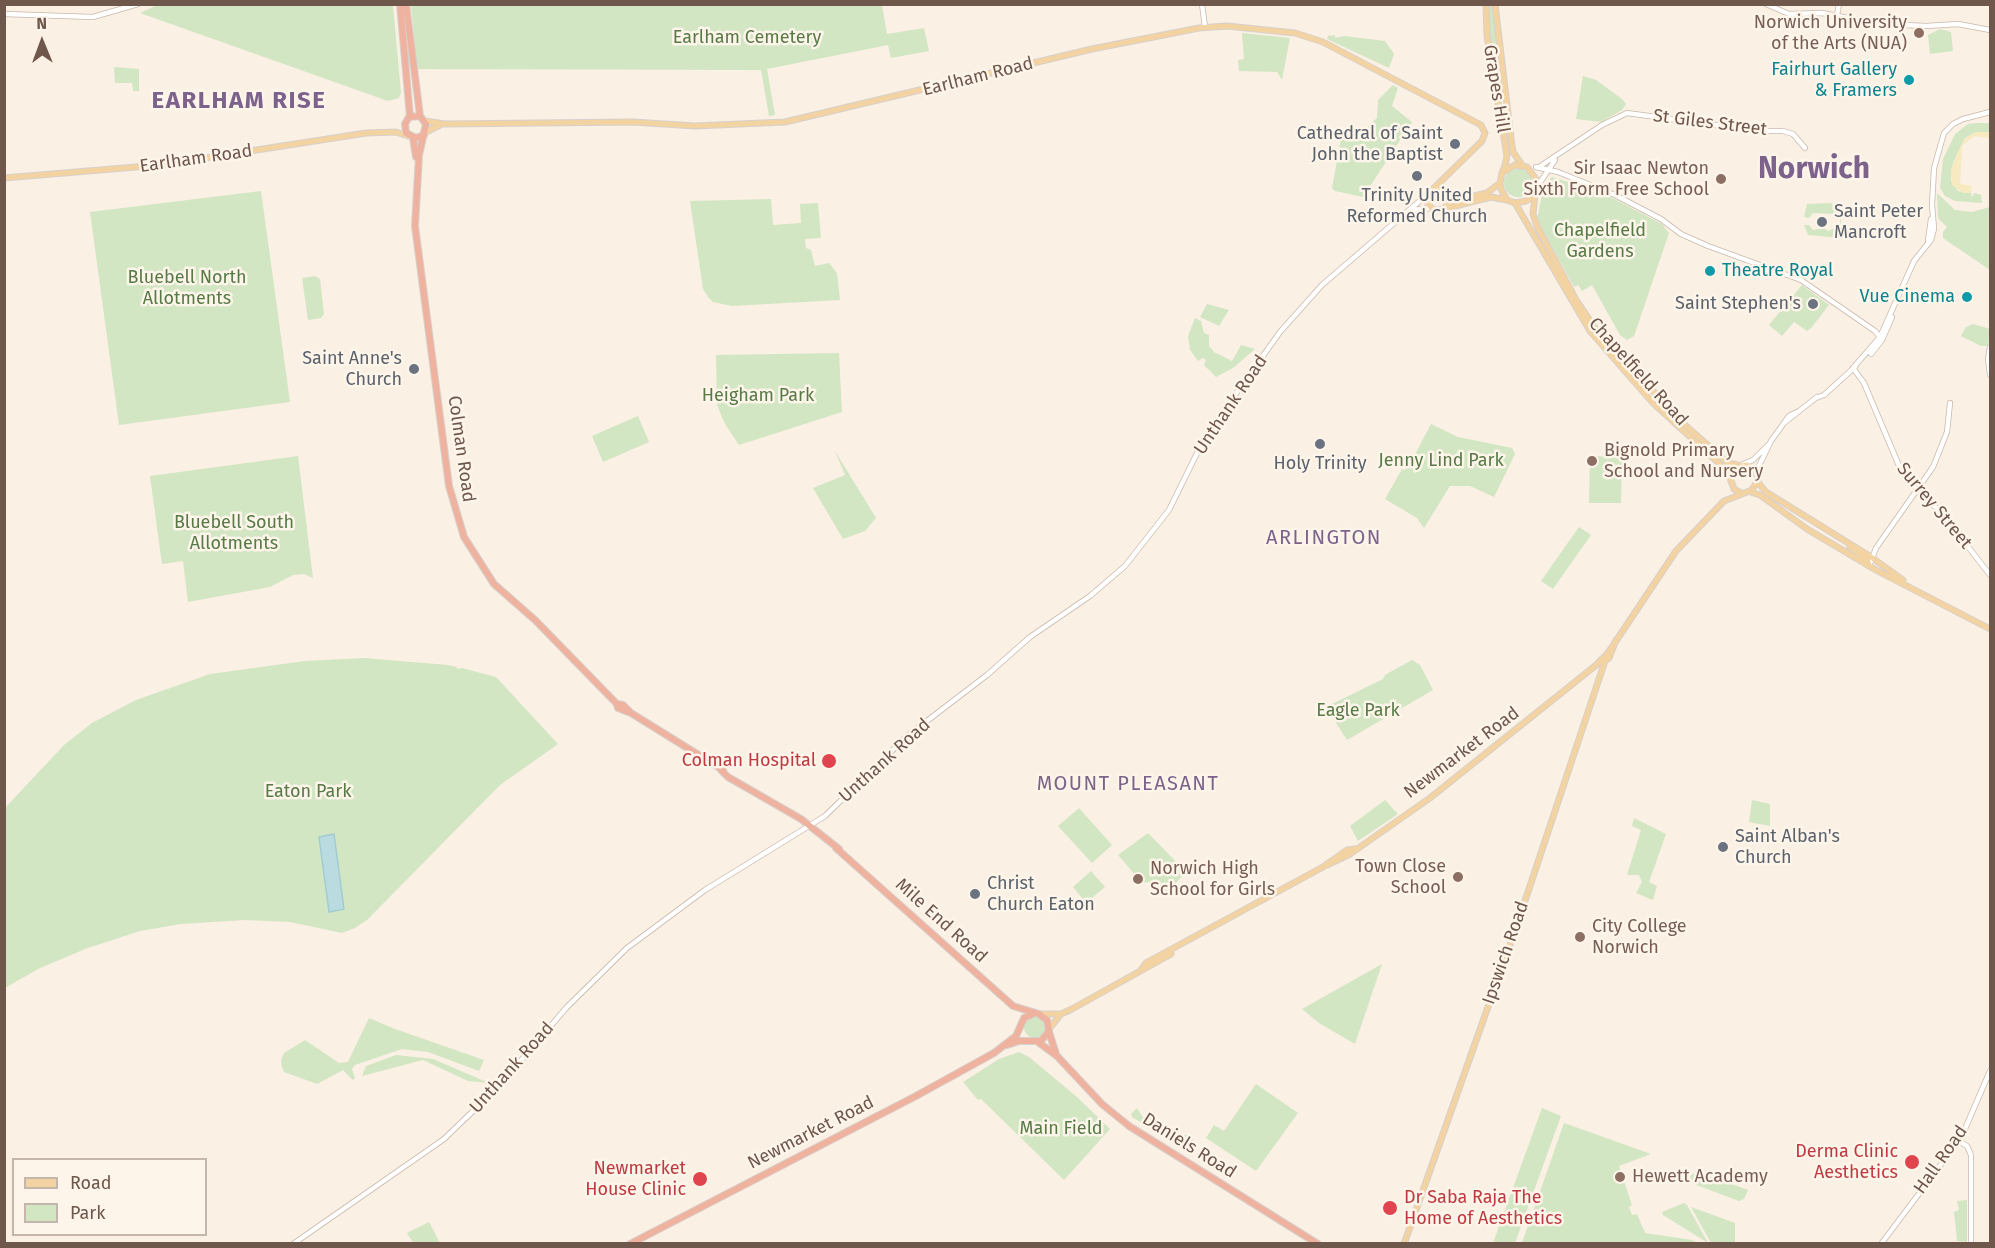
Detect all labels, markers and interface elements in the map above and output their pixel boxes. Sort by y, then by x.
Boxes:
north arrow [12,12,72,72]
place label: Norwich University of the Arts (NUA) [1754,12,1907,54]
text: N [36,14,47,33]
marker: Norwich University of the Arts (NUA) [1912,26,1926,40]
park label: Earlham Cemetery [673,27,821,49]
street label: Grapes Hill [1478,43,1514,135]
street label: Earlham Road [920,53,1036,101]
place label: Fairhurt Gallery & Framers [1771,59,1897,101]
marker: Fairhurt Gallery & Framers [1902,73,1916,87]
district label: EARLHAM RISE [152,87,326,115]
street label: St Giles Street [1652,105,1768,141]
place label: Cathedral of Saint John the Baptist [1297,123,1443,166]
marker: Cathedral of Saint John the Baptist [1448,137,1462,151]
street label: Earlham Road [138,140,254,178]
district label: Norwich [1758,152,1870,188]
place label: Sir Isaac Newton Sixth Form Free School [1523,158,1709,201]
marker: Trinity United Reformed Church [1410,169,1424,183]
marker: Sir Isaac Newton Sixth Form Free School [1714,172,1728,186]
place label: Trinity United Reformed Church [1347,185,1487,228]
place label: Saint Peter Mancroft [1834,201,1923,244]
marker: Saint Peter Mancroft [1815,215,1829,229]
park label: Chapelfield Gardens [1554,220,1646,262]
place label: Theatre Royal [1722,260,1833,282]
marker: Theatre Royal [1703,264,1717,278]
park label: Bluebell North Allotments [127,267,247,310]
place label: Vue Cinema [1860,286,1955,308]
marker: Vue Cinema [1960,290,1974,304]
place label: Saint Stephen's [1675,293,1801,315]
marker: Saint Stephen's [1806,297,1820,311]
street label: Chapelfield Road [1584,313,1692,431]
place label: Saint Anne's Church [302,348,402,391]
street label: Unthank Road [1190,351,1272,459]
marker: Saint Anne's Church [407,362,421,376]
park label: Heigham Park [702,385,814,407]
street label: Colman Road [443,394,479,504]
marker: Holy Trinity [1313,437,1327,451]
place label: Bignold Primary School and Nursery [1604,440,1763,482]
park label: Jenny Lind Park [1378,450,1504,472]
place label: Holy Trinity [1273,453,1367,475]
marker: Bignold Primary School and Nursery [1585,454,1599,468]
street label: Surrey Street [1892,459,1976,553]
park label: Bluebell South Allotments [174,512,294,554]
district label: ARLINGTON [1266,526,1382,550]
park label: Eagle Park [1316,700,1400,722]
street label: Newmarket Road [1400,703,1524,803]
street label: Unthank Road [835,714,935,808]
place label: Colman Hospital [682,750,816,772]
marker: Colman Hospital [820,752,838,770]
district label: MOUNT PLEASANT [1037,772,1219,796]
park label: Eaton Park [265,781,351,803]
place label: Saint Alban's Church [1735,826,1840,868]
marker: Saint Alban's Church [1716,840,1730,854]
place label: Town Close School [1355,856,1446,898]
place label: Norwich High School for Girls [1150,858,1275,900]
marker: Town Close School [1451,870,1465,884]
marker: Norwich High School for Girls [1131,872,1145,886]
place label: Christ Church Eaton [987,873,1095,916]
street label: Mile End Road [891,874,991,968]
marker: Christ Church Eaton [968,887,982,901]
street label: Ipswich Road [1478,899,1534,1007]
place label: City College Norwich [1592,916,1687,958]
marker: City College Norwich [1573,930,1587,944]
street label: Unthank Road [465,1018,559,1118]
street label: Newmarket Road [744,1092,878,1174]
street label: Daniels Road [1138,1109,1240,1183]
park label: Main Field [1019,1118,1103,1140]
street label: Hall Road [1910,1122,1972,1198]
place label: Derma Clinic Aesthetics [1795,1141,1898,1184]
marker: Derma Clinic Aesthetics [1903,1153,1921,1171]
legend [12,1158,207,1236]
place label: Newmarket House Clinic [585,1158,686,1200]
place label: Hewett Academy [1632,1166,1768,1188]
marker: Newmarket House Clinic [691,1170,709,1188]
marker: Hewett Academy [1613,1170,1627,1184]
text: Road [70,1172,112,1194]
place label: Dr Saba Raja The Home of Aesthetics [1404,1187,1562,1230]
marker: Dr Saba Raja The Home of Aesthetics [1381,1199,1399,1217]
text: Park [70,1202,105,1224]

